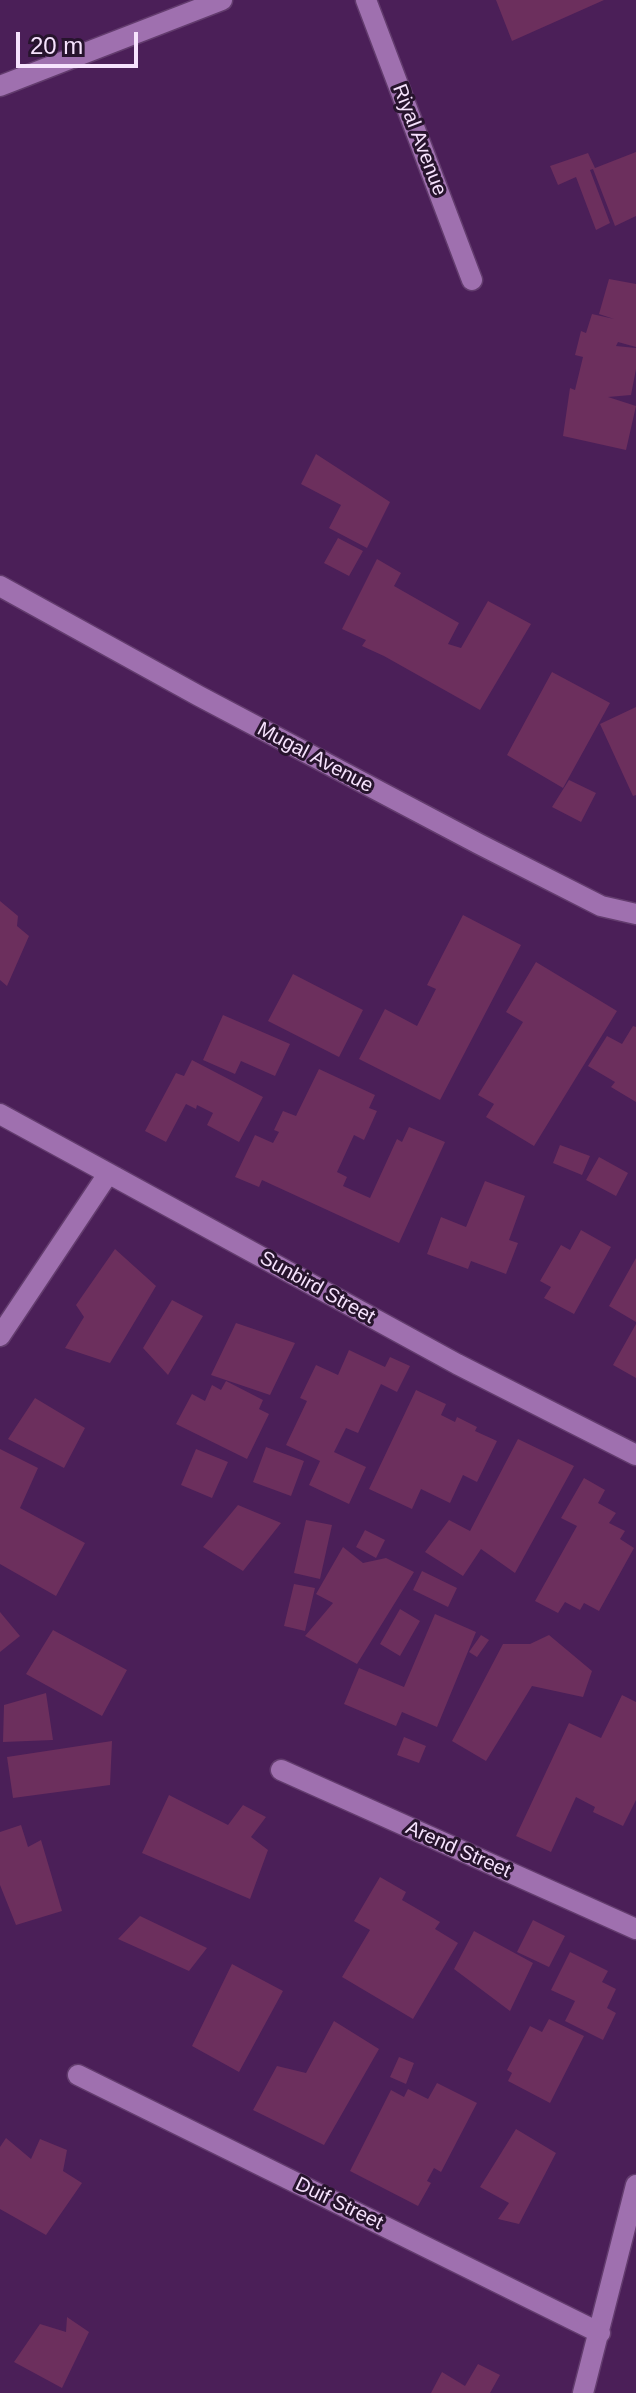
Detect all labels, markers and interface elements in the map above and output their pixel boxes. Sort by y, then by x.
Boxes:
scale bar [20,16,142,66]
text: 20 m [30,32,83,59]
street label: Riyal Avenue [387,81,451,199]
street label: Mugal Avenue [253,717,377,799]
street label: Sunbird Street [255,1247,379,1329]
street label: Arend Street [402,1816,514,1884]
street label: Duif Street [291,2173,387,2235]

